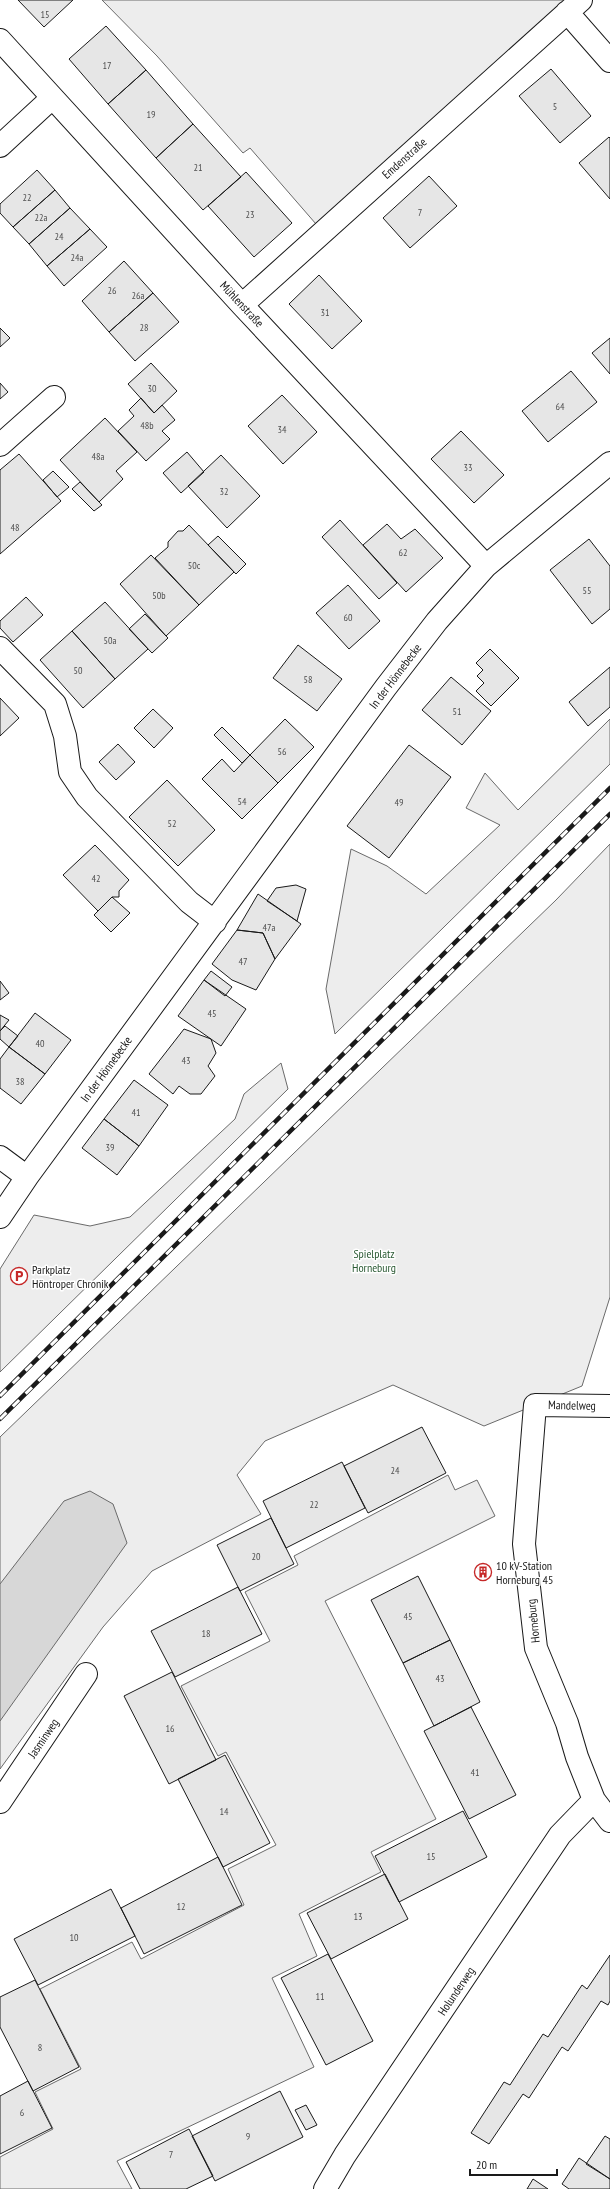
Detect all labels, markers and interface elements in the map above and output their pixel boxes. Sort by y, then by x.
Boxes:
house number: 15 [41,8,50,21]
house number: 17 [103,59,112,72]
house number: 5 [553,100,557,113]
house number: 19 [147,108,156,121]
street label: Emdenstraße [379,134,429,182]
house number: 21 [194,161,203,174]
house number: 22 [23,191,32,204]
house number: 7 [418,206,422,219]
house number: 23 [246,208,255,221]
house number: 22a [35,211,48,224]
house number: 24 [55,230,64,243]
house number: 24a [71,251,84,264]
street label: Mühlenstraße [217,278,267,330]
house number: 26 [108,284,117,297]
house number: 26a [132,289,145,302]
house number: 31 [321,306,330,319]
house number: 28 [140,321,149,334]
house number: 30 [148,382,157,395]
house number: 64 [556,400,565,413]
house number: 48b [140,419,154,432]
house number: 34 [278,423,287,436]
house number: 48a [92,450,105,463]
house number: 33 [464,461,473,474]
house number: 32 [220,485,229,498]
house number: 48 [11,521,20,534]
house number: 62 [399,546,408,559]
house number: 50c [188,559,201,572]
house number: 55 [583,584,592,597]
house number: 50b [152,589,166,602]
house number: 60 [344,611,353,624]
house number: 50a [104,634,117,647]
street label: In der Hönnebecke [366,640,424,711]
house number: 50 [74,664,83,677]
house number: 58 [304,673,313,686]
house number: 51 [453,705,462,718]
house number: 56 [278,745,287,758]
house number: 54 [238,795,247,808]
house number: 49 [395,796,404,809]
house number: 52 [168,817,177,830]
house number: 42 [92,872,101,885]
house number: 47a [263,921,275,934]
house number: 47 [239,955,248,968]
house number: 45 [208,1007,217,1020]
street label: In der Hönnebecke [77,1033,135,1105]
house number: 40 [36,1037,45,1050]
house number: 43 [182,1054,191,1067]
house number: 38 [16,1075,25,1088]
house number: 41 [132,1106,141,1119]
house number: 39 [106,1141,115,1154]
park label: Spielplatz Horneburg [352,1246,396,1275]
place label: Parkplatz Höntroper Chronik [32,1262,109,1291]
parking icon: Parkplatz Höntroper Chronik [9,1266,29,1286]
street label: Mandelweg [548,1397,596,1413]
house number: 24 [391,1464,400,1477]
house number: 22 [310,1498,319,1511]
house number: 20 [252,1550,261,1563]
place label: 10 kV-Station Horneburg 45 [496,1558,553,1587]
building icon: 10 kV-Station Horneburg 45 [473,1562,493,1582]
street label: Horneburg [523,1598,543,1644]
house number: 45 [404,1610,413,1623]
house number: 18 [202,1627,211,1640]
house number: 43 [436,1672,445,1685]
street label: Jasminweg [24,1715,62,1761]
house number: 16 [166,1722,175,1735]
house number: 41 [471,1766,480,1779]
house number: 14 [220,1805,229,1818]
house number: 15 [427,1850,436,1863]
house number: 12 [177,1900,186,1913]
house number: 13 [354,1910,363,1923]
house number: 10 [70,1931,79,1944]
street label: Holunderweg [434,1964,478,2018]
house number: 11 [316,1990,325,2003]
house number: 8 [38,2041,42,2054]
house number: 6 [20,2106,25,2119]
house number: 9 [246,2130,250,2143]
house number: 7 [169,2148,173,2161]
scale bar [470,2151,557,2177]
text: 20 m [476,2157,497,2172]

